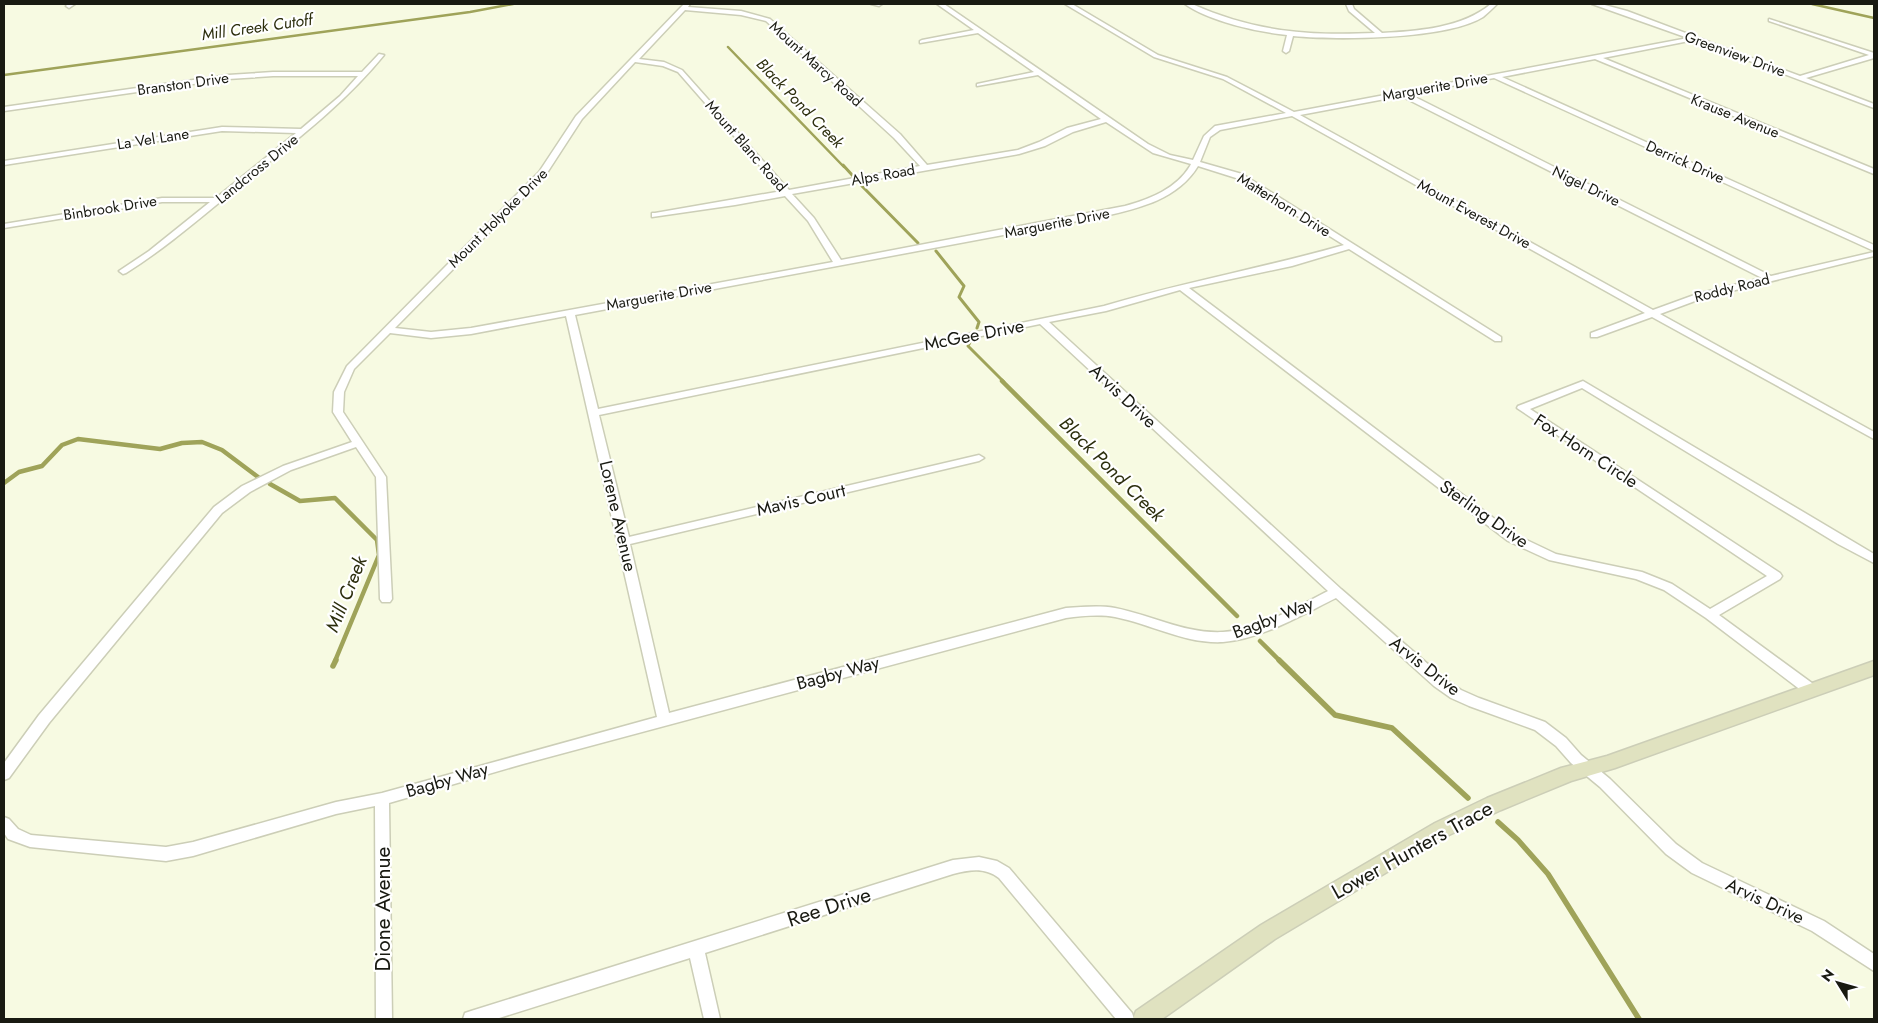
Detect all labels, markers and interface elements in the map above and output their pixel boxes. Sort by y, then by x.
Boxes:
water label: Mill Creek Cutoff [200,7,316,46]
street label: Mount Marcy Road [764,16,868,112]
street label: Greenview Drive [1682,26,1789,83]
water label: Black Pond Creek [751,53,850,154]
street label: Branston Drive [136,67,230,101]
street label: Marguerite Drive [1381,67,1490,107]
street label: Krause Avenue [1687,88,1783,144]
street label: Mount Blanc Road [700,95,792,197]
street label: La Vel Lane [116,122,191,156]
street label: Landcross Drive [211,129,303,209]
street label: Derrick Drive [1642,135,1728,189]
street label: Alps Road [849,159,917,191]
street label: Nigel Drive [1548,160,1624,212]
street label: Mount Holyoke Drive [443,163,553,273]
street label: Matterhorn Drive [1233,167,1335,243]
street label: Mount Everest Drive [1413,174,1535,254]
street label: Binbrook Drive [62,190,159,226]
street label: Marguerite Drive [1003,202,1112,244]
street label: Roddy Road [1692,268,1772,308]
street label: Marguerite Drive [605,276,714,316]
street label: McGee Drive [922,313,1026,357]
street label: Arvis Drive [1083,358,1163,434]
street label: Fox Horn Circle [1529,408,1643,494]
water label: Black Pond Creek [1053,410,1171,528]
street label: Lorene Avenue [593,458,643,574]
street label: Sterling Drive [1434,474,1534,554]
street label: Mavis Court [754,477,849,523]
water label: Mill Creek [319,551,374,636]
street label: Bagby Way [1229,591,1317,645]
street label: Arvis Drive [1384,630,1466,702]
street label: Bagby Way [794,649,882,697]
street label: Bagby Way [403,756,491,804]
street label: Lower Hunters Trace [1326,793,1498,907]
street label: Dione Avenue [368,846,398,971]
street label: Arvis Drive [1721,871,1809,931]
street label: Ree Drive [783,879,875,935]
north arrow [1813,958,1863,1008]
text: N [1816,965,1839,986]

